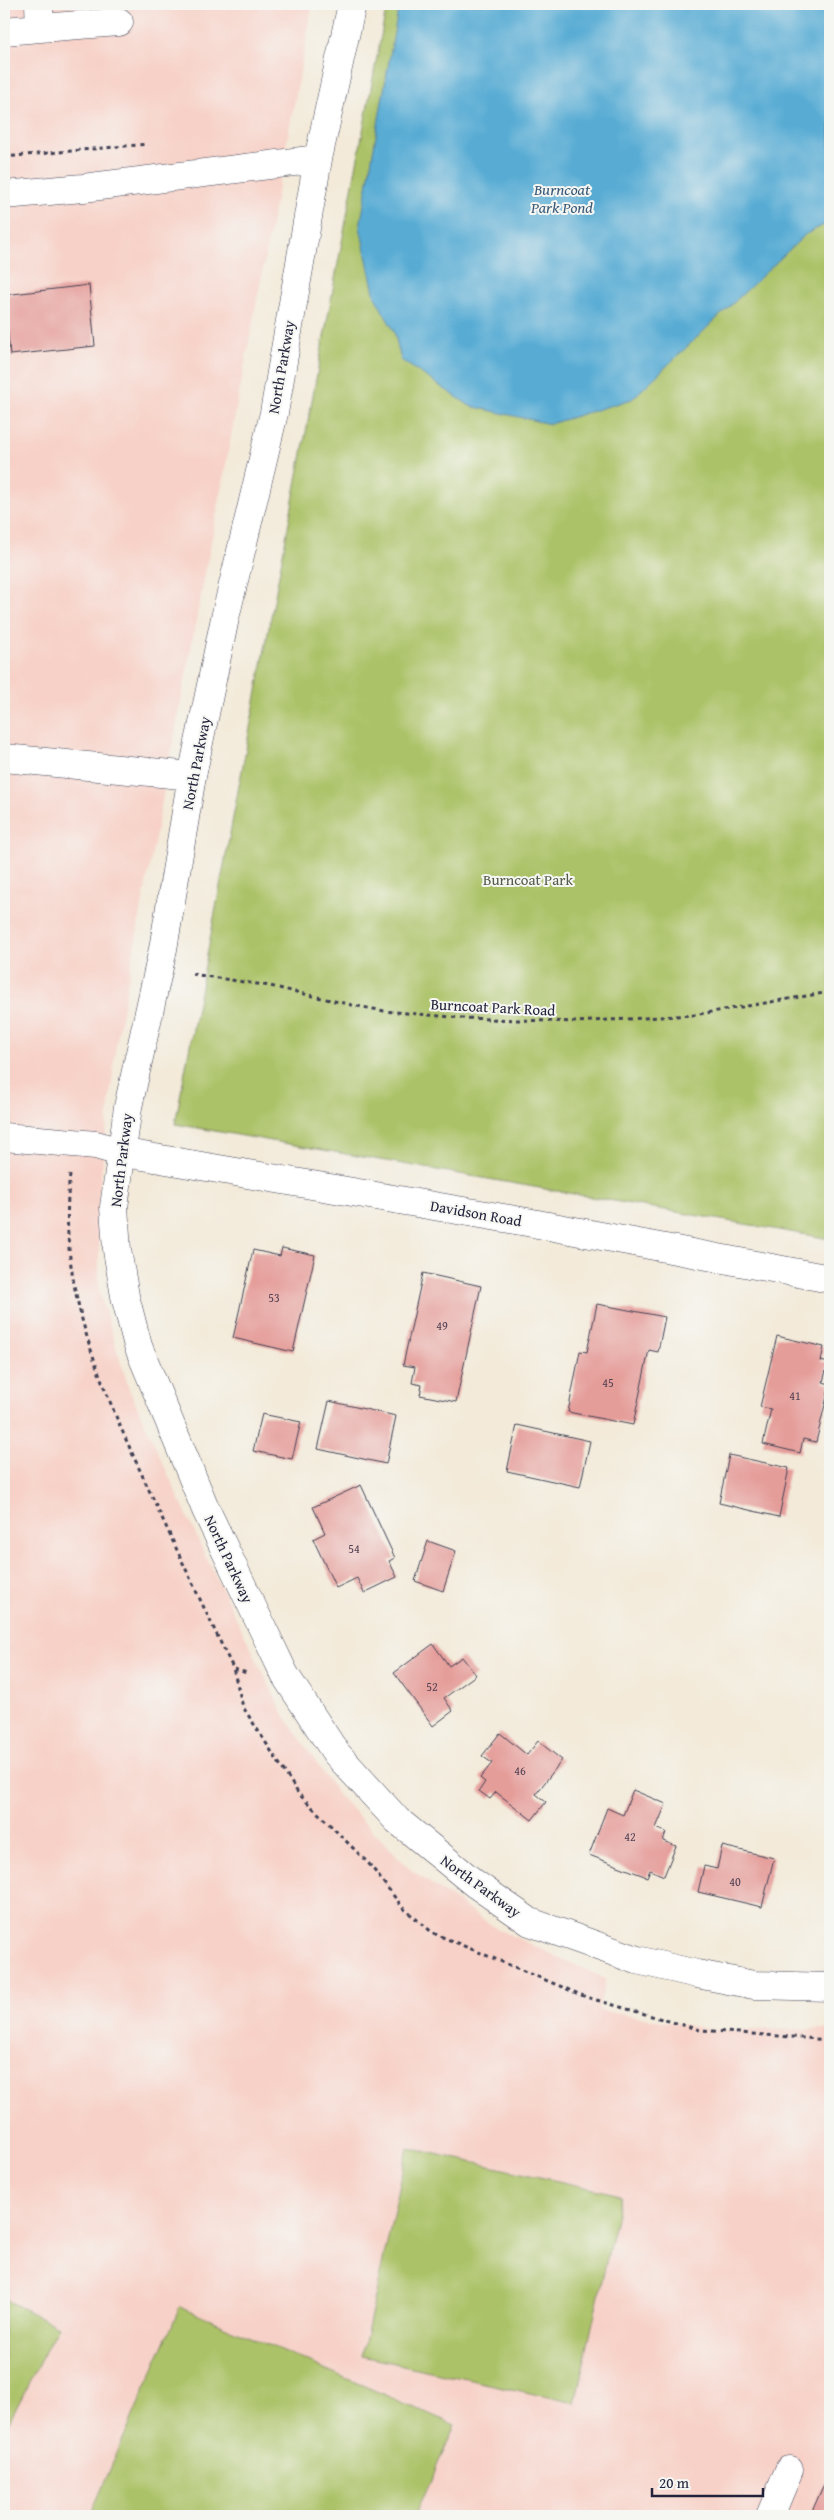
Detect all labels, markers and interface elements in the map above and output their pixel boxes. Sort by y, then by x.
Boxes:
water label: Burncoat Park Pond [530,177,593,219]
street label: North Parkway [262,318,300,415]
street label: North Parkway [177,714,215,811]
park label: Burncoat Park [483,869,573,890]
street label: Burncoat Park Road [430,993,556,1021]
street label: North Parkway [105,1111,137,1208]
street label: Davidson Road [429,1195,523,1231]
house number: 53 [268,1289,280,1306]
house number: 49 [436,1317,448,1334]
house number: 45 [602,1374,614,1391]
house number: 41 [789,1387,801,1404]
street label: North Parkway [199,1512,259,1607]
house number: 54 [348,1540,360,1557]
house number: 52 [426,1678,438,1695]
house number: 46 [514,1762,526,1779]
house number: 42 [624,1828,636,1845]
street label: North Parkway [437,1850,526,1923]
house number: 40 [729,1873,741,1890]
scale bar [652,2465,763,2497]
text: 20 m [659,2472,690,2493]

